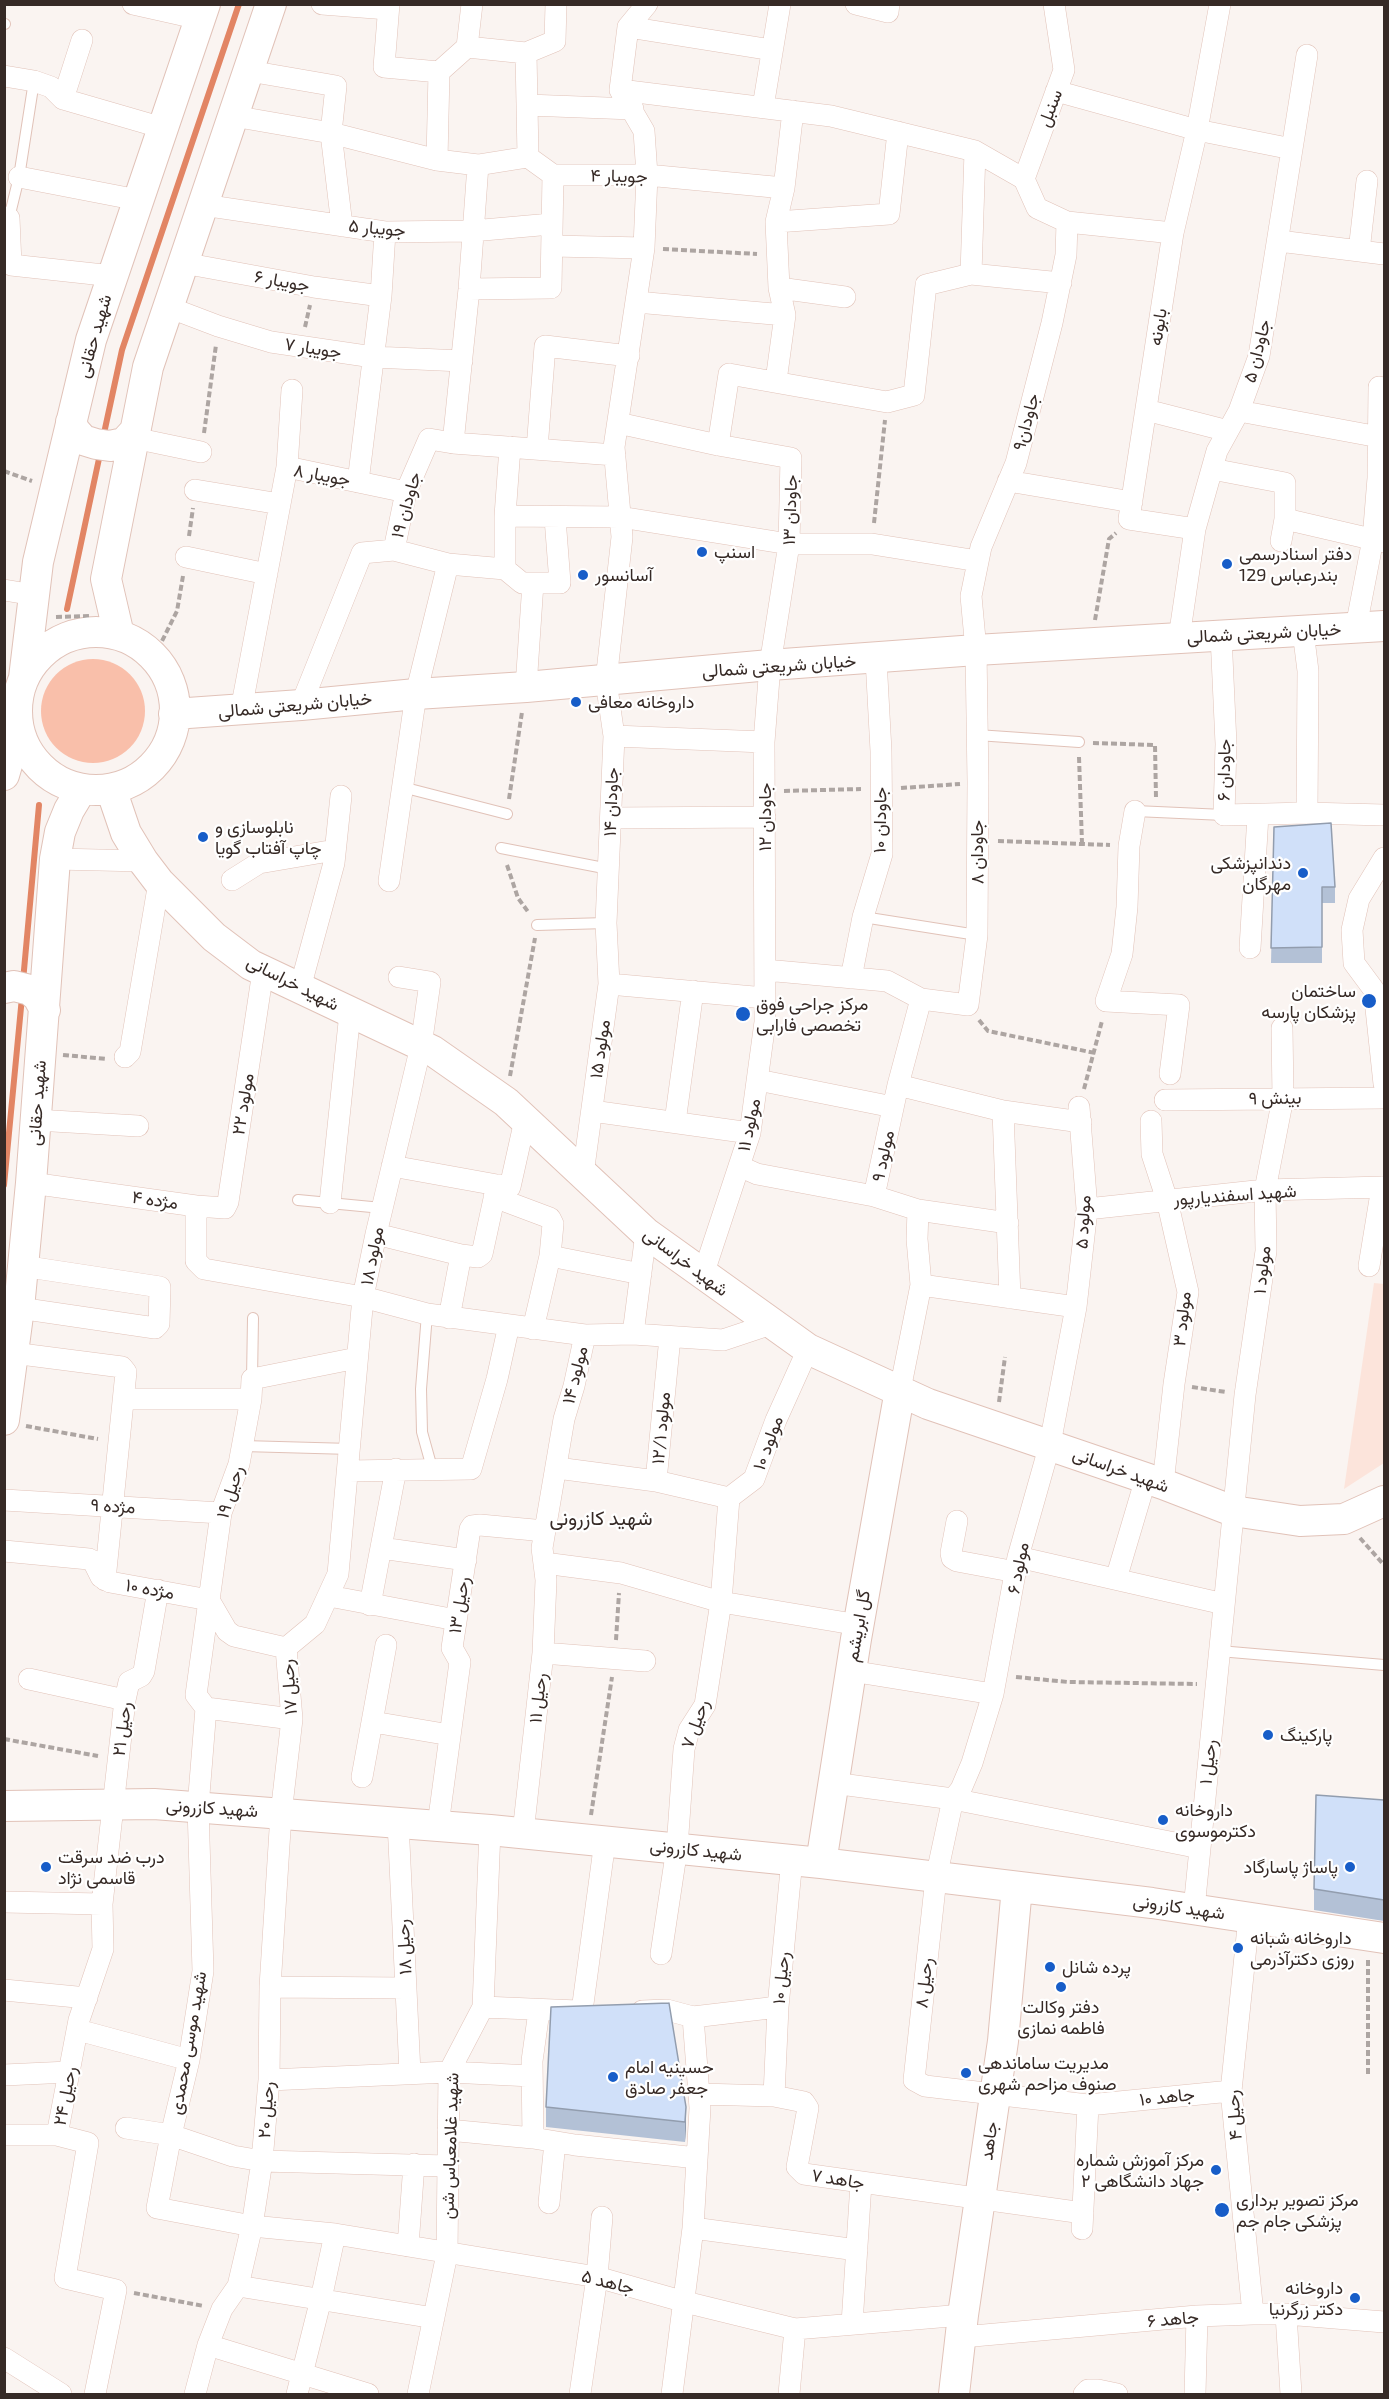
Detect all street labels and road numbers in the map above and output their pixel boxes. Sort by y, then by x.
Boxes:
street label: سنبل [1033,86,1067,130]
street label: جویبار ۴ [590,165,648,187]
street label: جویبار ۵ [347,215,407,241]
street label: جویبار ۶ [253,266,311,296]
street label: شهید حقانی [72,292,116,380]
street label: بابونه [1144,307,1172,347]
street label: جاودان ۵ [1239,317,1275,385]
street label: جویبار ۷ [283,333,343,363]
street label: جاودان۹ [1008,391,1044,453]
street label: جویبار ۸ [292,459,352,491]
street label: جاودان ۱۹ [386,470,426,540]
street label: جاودان ۱۳ [778,474,802,546]
street label: خیابان شریعتی شمالی [1186,618,1342,648]
street label: خیابان شریعتی شمالی [701,650,857,682]
street label: خیابان شریعتی شمالی [217,687,373,723]
street label: جاودان ۶ [1213,739,1235,801]
street label: جاودان ۱۴ [599,767,623,837]
street label: جاودان ۱۲ [754,783,776,851]
street label: جاودان ۱۰ [869,787,891,853]
street label: جاودان ۸ [966,820,988,884]
street label: شهید خراسانی [243,950,343,1016]
street label: مولود ۱۵ [585,1018,615,1080]
street label: شهید حقانی [23,1059,51,1147]
street label: مولود ۲۲ [227,1072,259,1136]
street label: بینش ۹ [1248,1087,1302,1109]
street label: مولود ۱۱ [733,1096,765,1154]
street label: مولود ۹ [867,1128,899,1184]
street label: شهید اسفندیارپور [1173,1180,1297,1210]
street label: مژده ۴ [130,1186,180,1214]
street label: مولود ۵ [1071,1194,1095,1250]
street label: شهید خراسانی [639,1223,733,1301]
street label: مولود ۱۸ [356,1225,388,1287]
street label: مولود ۱ [1249,1245,1275,1295]
street label: مولود ۳ [1168,1290,1196,1348]
street label: مولود ۱۴ [557,1344,593,1406]
street label: مولود ۱۲/۱ [647,1391,675,1465]
street label: مولود ۱۰ [748,1413,788,1473]
street label: شهید خراسانی [1070,1443,1172,1497]
street label: رحیل ۱۹ [212,1463,248,1521]
street label: مژده ۹ [90,1494,136,1518]
street label: مولود ۶ [1002,1540,1034,1596]
street label: مژده ۱۰ [124,1574,176,1604]
street label: رحیل ۱۳ [444,1575,474,1635]
street label: گل ابریشم [841,1588,875,1664]
street label: رحیل ۱۷ [276,1658,302,1716]
street label: رحیل ۱۱ [525,1672,551,1724]
street label: رحیل ۷ [676,1697,714,1751]
street label: رحیل ۲۱ [108,1701,136,1757]
street label: رحیل ۱ [1195,1738,1221,1786]
street label: شهید کازرونی [165,1794,259,1822]
street label: شهید کازرونی [649,1834,743,1866]
street label: شهید کازرونی [1132,1890,1226,1924]
street label: رحیل ۱۸ [392,1919,416,1975]
street label: رحیل ۱۰ [768,1951,794,2005]
street label: رحیل ۸ [911,1957,937,2009]
street label: شهید موسی محمدی [165,1970,211,2116]
street label: رحیل ۲۴ [49,2065,81,2127]
street label: شهید غلامعباس شن [437,2072,463,2220]
street label: رحیل ۲۰ [253,2081,279,2139]
street label: جاهد ۱۰ [1138,2083,1196,2111]
street label: رحیل ۴ [1221,2089,1247,2141]
street label: جاهد [976,2120,1002,2162]
street label: جاهد ۷ [810,2164,866,2194]
street label: جاهد ۵ [579,2265,637,2299]
street label: جاهد ۶ [1146,2306,1200,2332]

